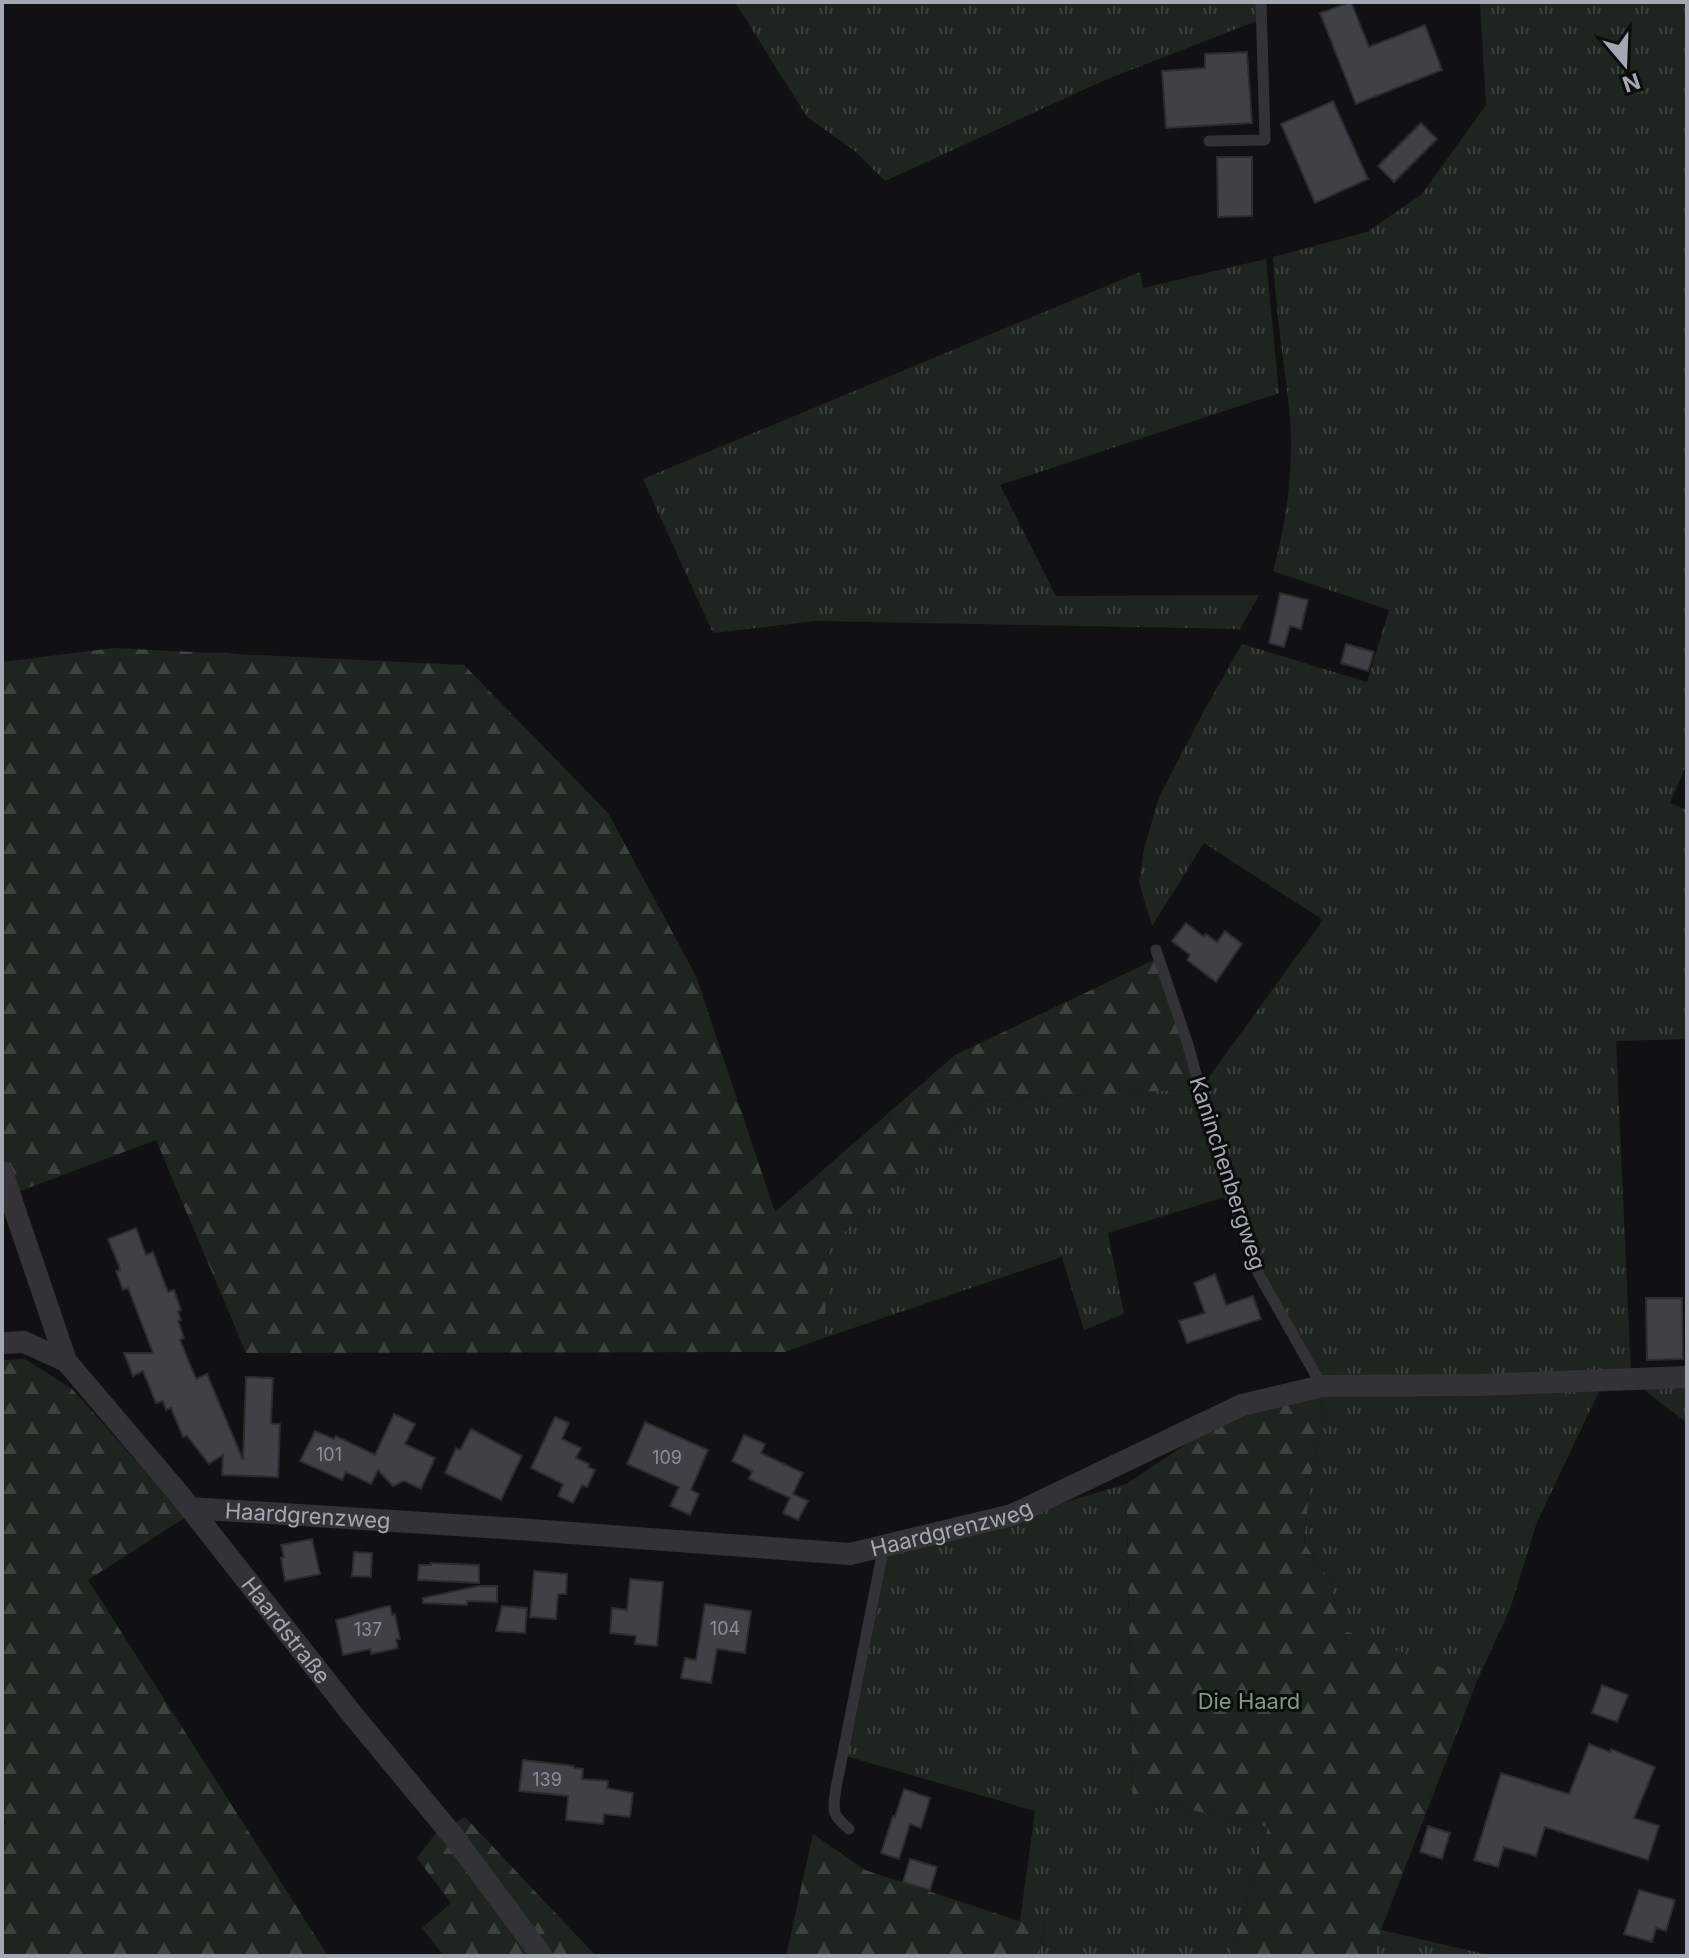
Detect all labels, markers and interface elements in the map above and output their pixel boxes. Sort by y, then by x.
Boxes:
north arrow [1585,24,1665,104]
text: N [1619,68,1644,98]
street label: Kaninchenbergweg [1185,1073,1271,1273]
house number: 101 [316,1444,342,1465]
house number: 109 [652,1447,682,1468]
street label: Haardgrenzweg [868,1494,1036,1562]
street label: Haardgrenzweg [224,1497,391,1534]
street label: Haardstraße [236,1572,336,1689]
house number: 104 [710,1618,740,1639]
house number: 137 [354,1619,382,1640]
park label: Die Haard [1198,1688,1300,1714]
house number: 139 [532,1769,562,1790]

